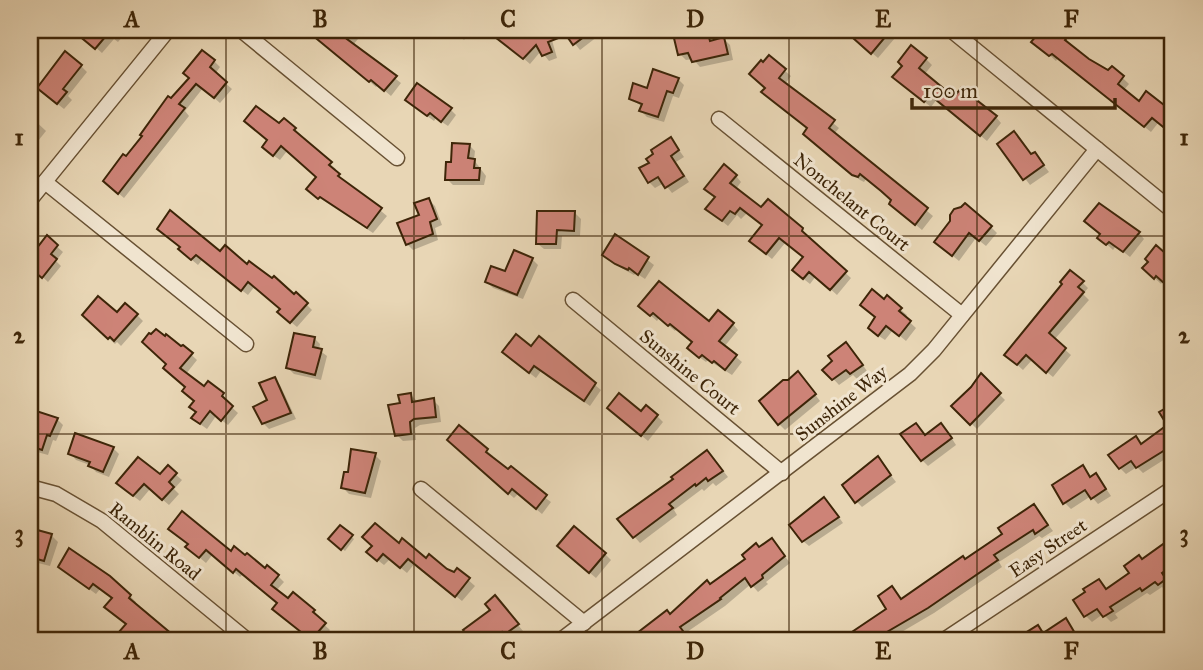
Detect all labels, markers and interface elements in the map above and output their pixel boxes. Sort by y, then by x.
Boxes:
text: A [122,5,140,33]
text: B [312,5,328,33]
text: C [500,5,516,33]
text: D [686,5,704,33]
text: E [875,5,892,33]
text: F [1063,5,1079,33]
scale bar [912,66,1116,110]
text: 100 m [923,78,978,104]
text: 1 [14,123,24,151]
text: 1 [1179,123,1189,151]
street label: Nonchelant Court [789,148,915,256]
text: 2 [13,321,25,349]
text: 2 [1178,321,1190,349]
street label: Sunshine Court [635,324,745,420]
street label: Sunshine Way [791,359,892,446]
street label: Ramblin Road [104,497,206,585]
street label: Easy Street [1005,513,1091,582]
text: 3 [14,519,24,548]
text: 3 [1179,519,1189,548]
text: A [122,637,140,665]
text: B [312,637,328,665]
text: C [500,637,516,665]
text: D [686,637,704,665]
text: E [875,637,892,665]
text: F [1063,637,1079,665]

